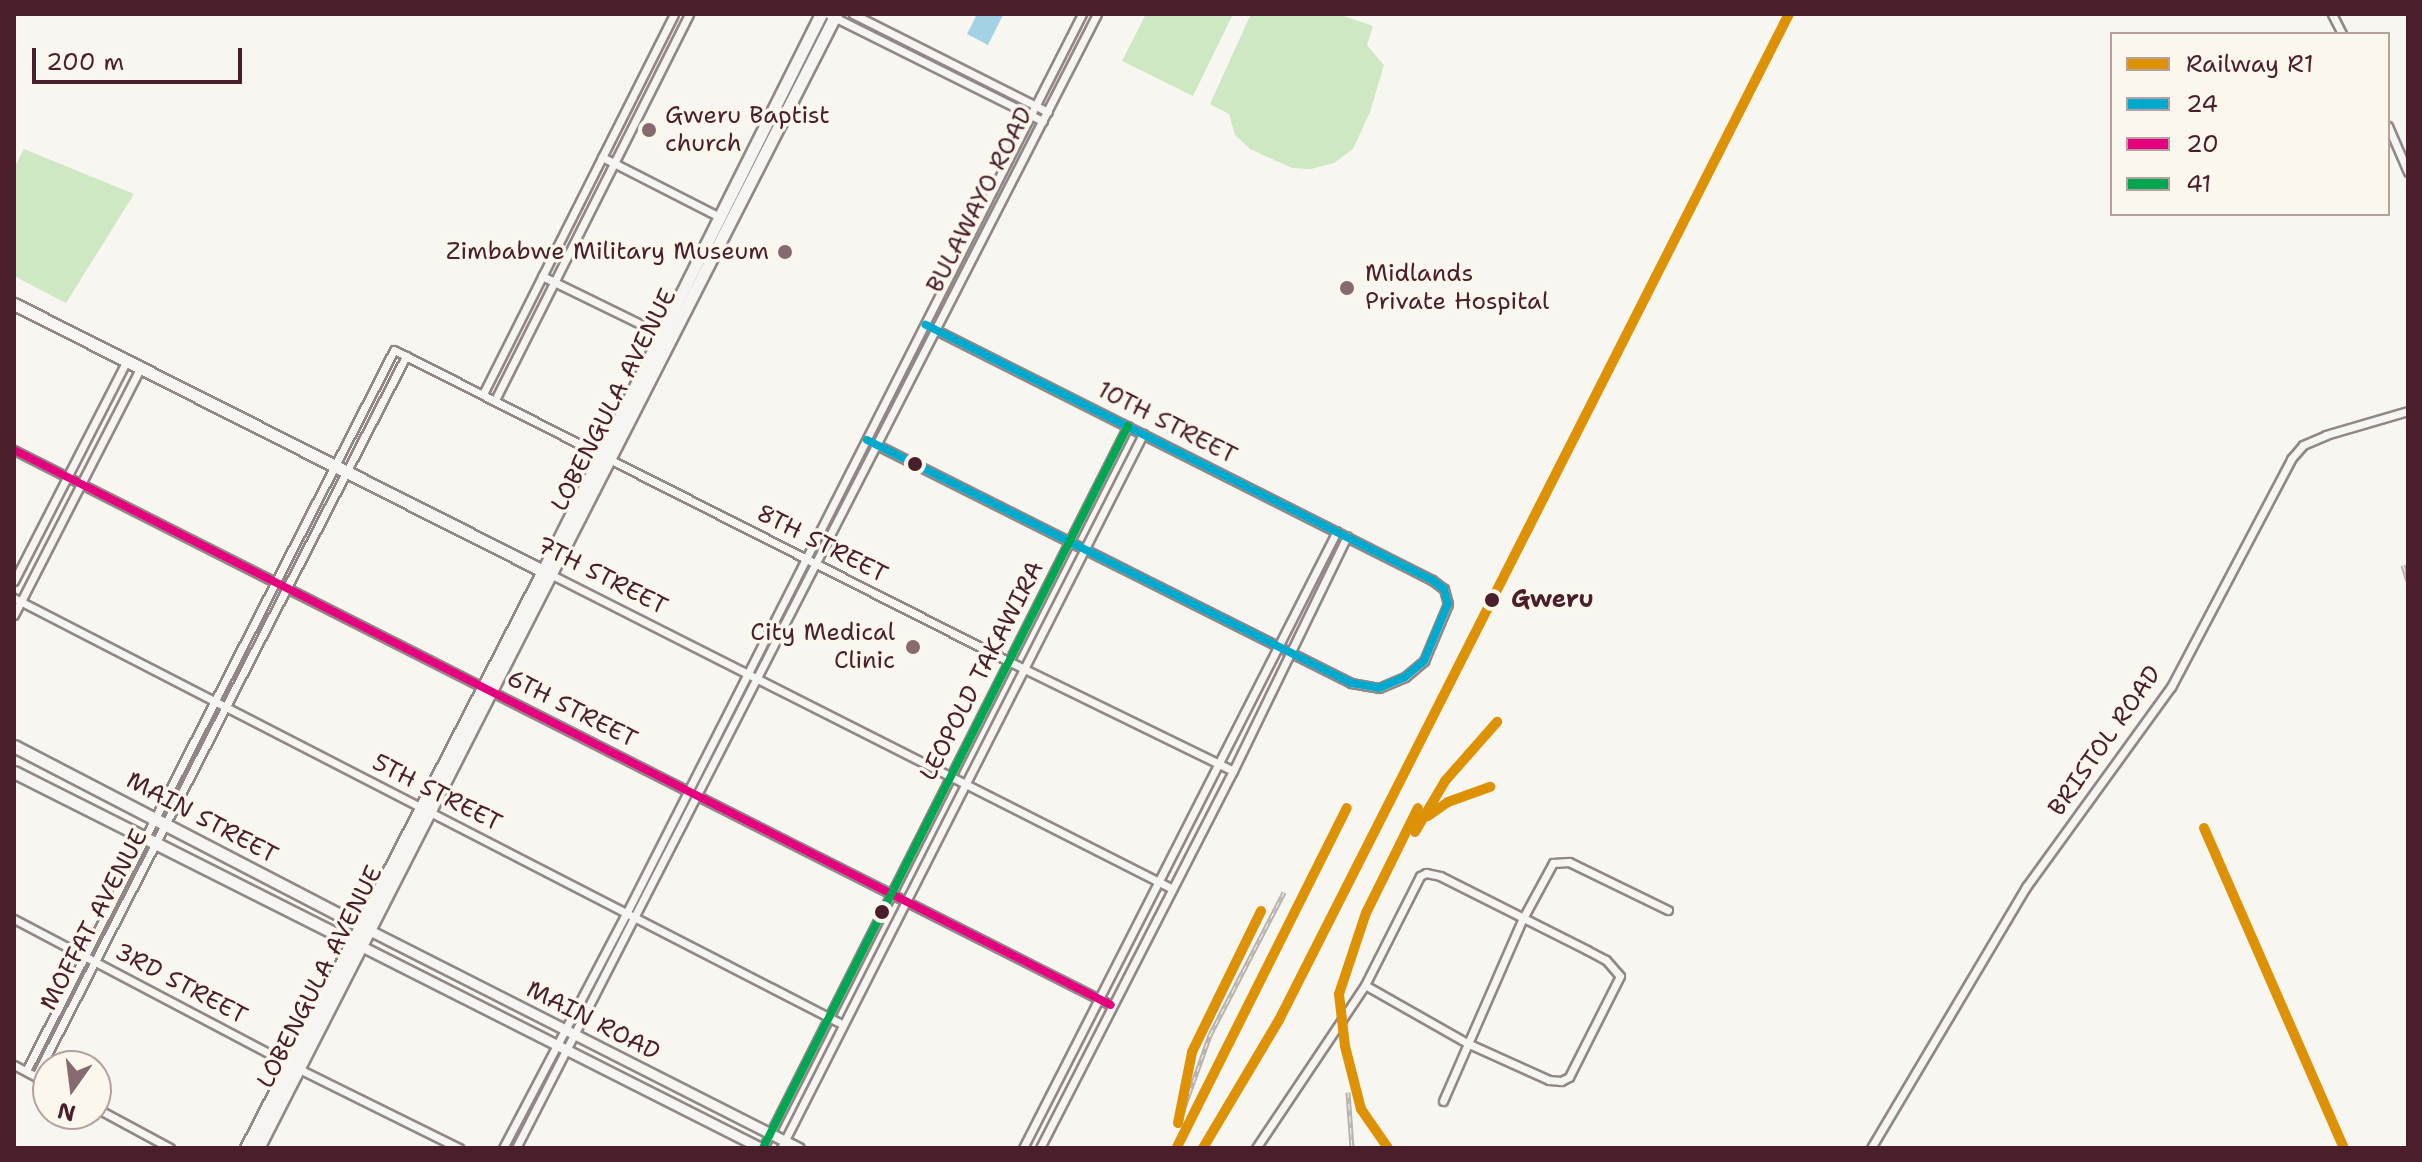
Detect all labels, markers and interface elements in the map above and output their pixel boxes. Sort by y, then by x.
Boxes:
scale bar [36,32,246,82]
legend [2110,32,2390,216]
text: 200 m [46,46,124,78]
text: Railway R1 [2186,48,2314,80]
text: 24 [2186,88,2218,120]
place label: Gweru Baptist church [665,102,830,158]
street label: BULAWAYO ROAD [921,102,1039,298]
marker: Gweru Baptist church [640,121,658,139]
text: 20 [2186,128,2219,160]
text: 41 [2186,168,2212,200]
place label: Zimbabwe Military Museum [446,238,769,266]
marker: Zimbabwe Military Museum [776,243,794,261]
place label: Midlands Private Hospital [1365,260,1549,316]
marker: Midlands Private Hospital [1336,277,1358,299]
street label: LOBENGULA AVENUE [545,284,683,516]
street label: 10TH STREET [1092,375,1242,471]
unlabelled marker [907,456,923,472]
street label: 8TH STREET [752,499,892,589]
street label: 7TH STREET [532,531,672,621]
street label: LEOPOLD TAKAWIRA [914,556,1050,786]
place label: Gweru [1511,586,1594,614]
marker: Gweru [1480,588,1504,612]
place label: City Medical Clinic [750,619,895,675]
marker: City Medical Clinic [902,636,924,658]
street label: BRISTOL ROAD [2043,660,2167,822]
street label: 6TH STREET [502,664,642,754]
street label: 5TH STREET [367,748,507,838]
street label: MAIN STREET [121,766,283,870]
street label: MOFFAT AVENUE [34,825,154,1015]
street label: LOBENGULA AVENUE [251,861,389,1093]
unlabelled marker [874,904,890,920]
street label: 3RD STREET [110,937,252,1031]
street label: MAIN ROAD [521,975,665,1067]
north arrow [32,1050,112,1130]
text: N [55,1096,79,1128]

